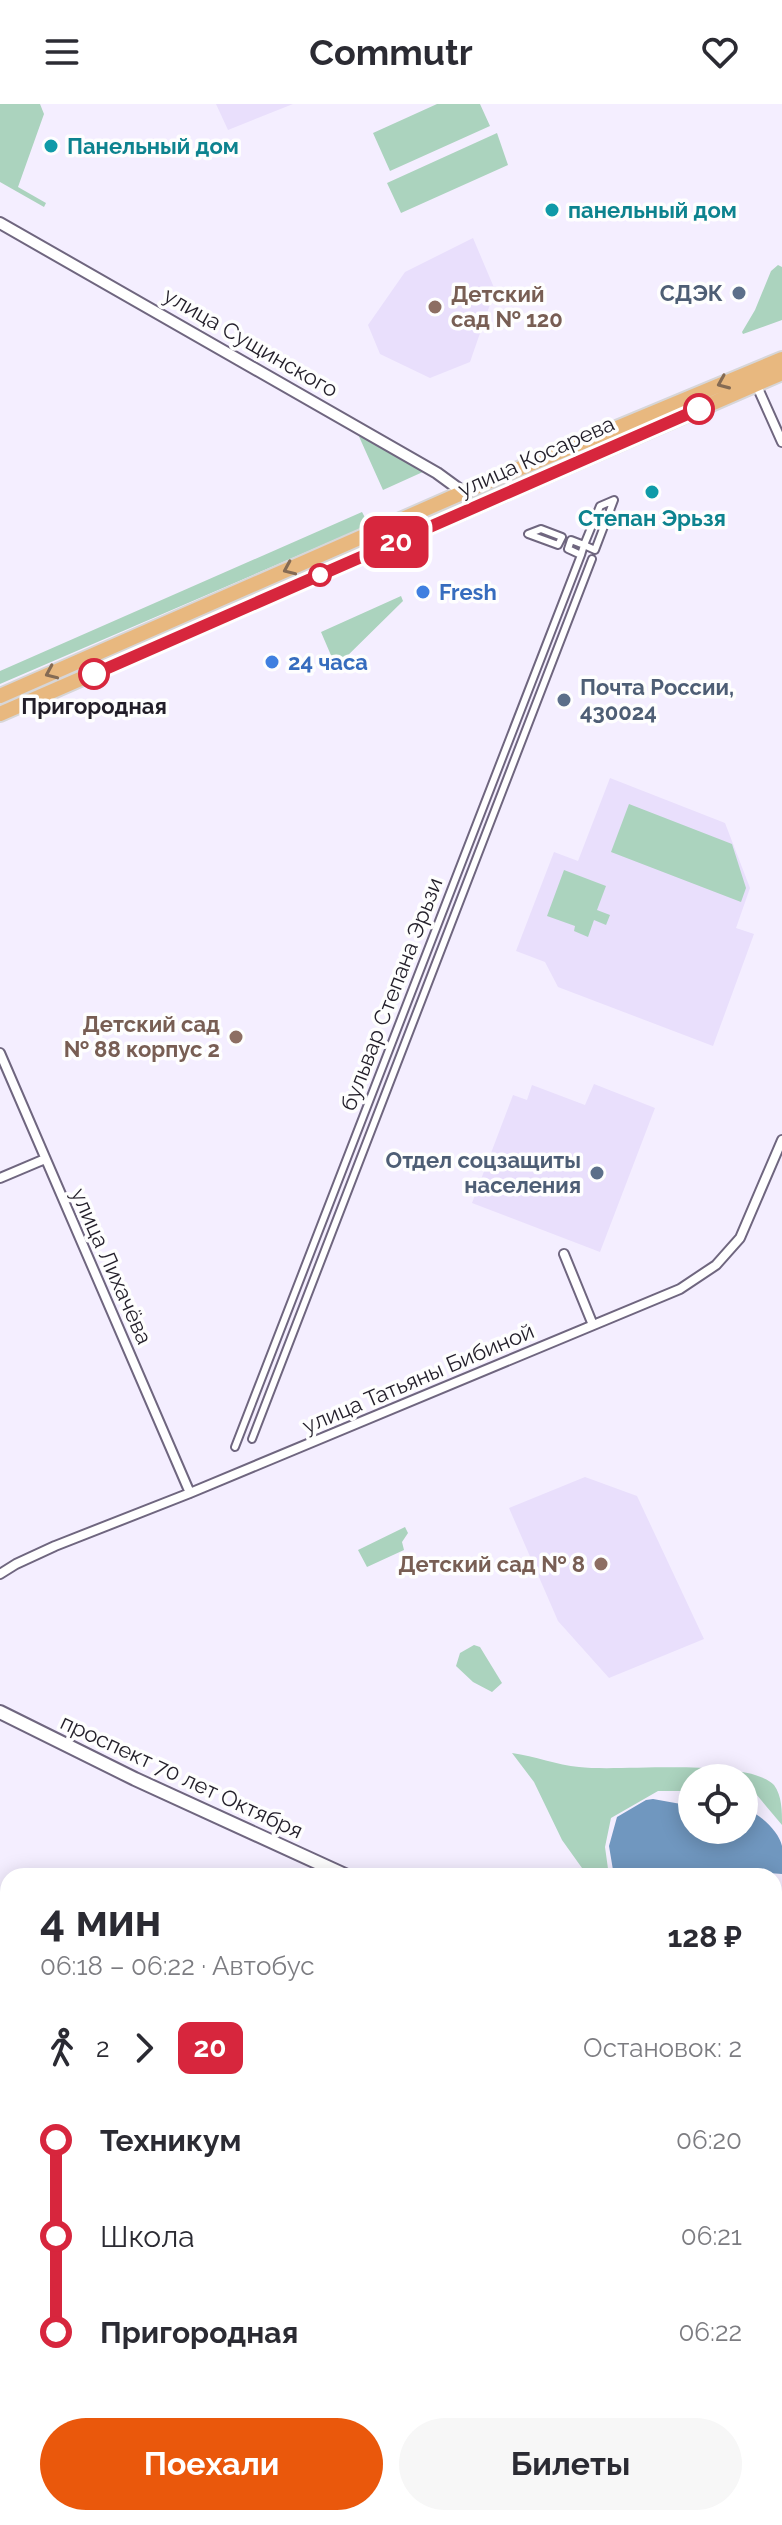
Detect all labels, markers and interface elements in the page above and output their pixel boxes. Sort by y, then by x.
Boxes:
icon: menu [40,30,84,74]
icon: heart [698,30,742,74]
text: Commutr [309,31,473,73]
place label: Панельный дом [67,133,239,159]
marker: Панельный дом [42,137,60,155]
place label: панельный дом [568,197,737,223]
marker: панельный дом [543,201,561,219]
place label: СДЭК [660,280,723,306]
place label: Детский сад № 120 [451,281,563,332]
street label: улица Сущинского [159,282,343,402]
marker: СДЭК [730,284,748,302]
marker: Детский сад № 120 [426,298,444,316]
one-way arrow [717,373,731,389]
unlabelled marker [684,394,714,424]
street label: улица Косарева [454,410,618,502]
marker: Степан Эрьзя [643,483,661,501]
place label: Степан Эрьзя [578,505,726,531]
line badge: 20 [360,516,432,568]
text: 20 [380,525,412,558]
one-way arrow [283,559,297,575]
unlabelled marker [309,564,331,586]
place label: Fresh [439,579,497,605]
marker: Fresh [414,583,432,601]
place label: 24 часа [288,649,368,675]
marker: 24 часа [263,653,281,671]
marker: Пригородная [79,659,109,689]
one-way arrow [45,664,59,680]
place label: Почта России, 430024 [580,674,734,725]
marker: Почта России, 430024 [555,691,573,709]
place label: Пригородная [21,693,167,719]
street label: бульвар Степана Эрьзи [334,874,448,1114]
place label: Детский сад № 88 корпус 2 [63,1011,220,1062]
marker: Детский сад № 88 корпус 2 [227,1028,245,1046]
place label: Отдел соцзащиты населения [386,1147,581,1198]
marker: Отдел соцзащиты населения [588,1164,606,1182]
street label: улица Лихачёва [66,1184,158,1348]
street label: улица Татьяны Бибиной [298,1317,538,1439]
place label: Детский сад № 8 [398,1551,585,1577]
marker: Детский сад № 8 [592,1555,610,1573]
street label: проспект 70 лет Октября [57,1708,307,1844]
map controls [678,1764,758,1844]
button: locate [678,1764,758,1844]
text: 4 мин [40,1895,161,1946]
text: 128 ₽ [668,1919,742,1954]
text: 06:18 – 06:22 · Автобус [40,1951,315,1981]
icon: walk [40,2026,84,2070]
icon: forward [122,2026,166,2070]
text: 20 [194,2031,227,2064]
text: 2 [96,2033,110,2063]
text: Остановок: 2 [583,2033,742,2063]
text: Техникум [100,2123,242,2158]
text: 06:20 [676,2125,742,2155]
text: Школа [100,2219,195,2254]
text: 06:21 [681,2221,742,2251]
text: Пригородная [100,2315,298,2350]
text: 06:22 [678,2317,742,2347]
button: Поехали [40,2418,383,2510]
button: Билеты [399,2418,742,2510]

